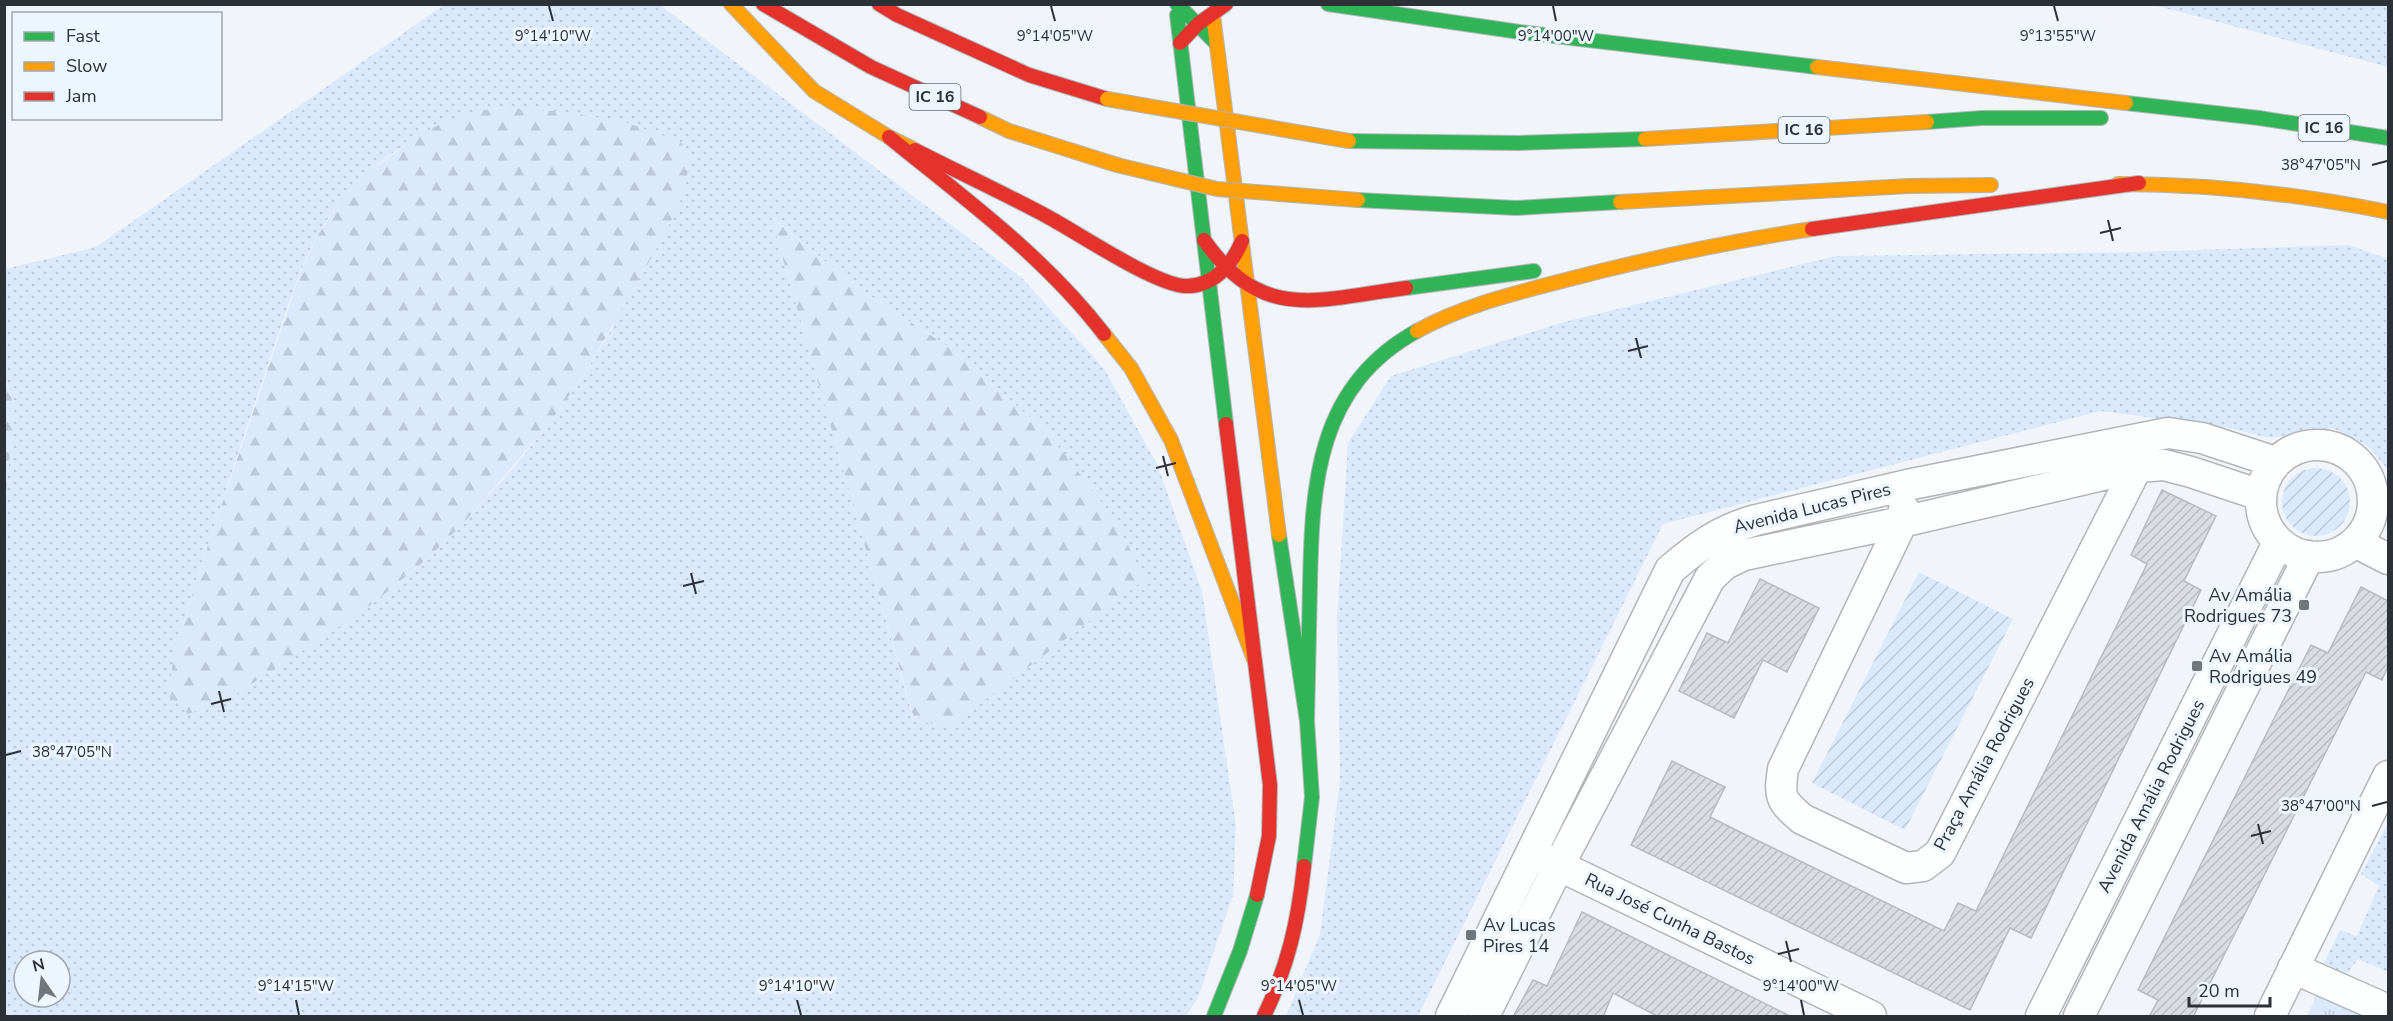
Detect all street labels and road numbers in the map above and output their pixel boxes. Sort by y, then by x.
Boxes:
road number: IC 16 [910,84,960,110]
road number: IC 16 [2298,115,2350,141]
road number: IC 16 [1778,117,1830,143]
street label: Avenida Lucas Pires [1731,477,1893,539]
street label: Praça Amália Rodrigues [1928,673,2040,855]
street label: Avenida Amália Rodrigues [2092,695,2210,897]
street label: Rua José Cunha Bastos [1581,867,1759,971]

